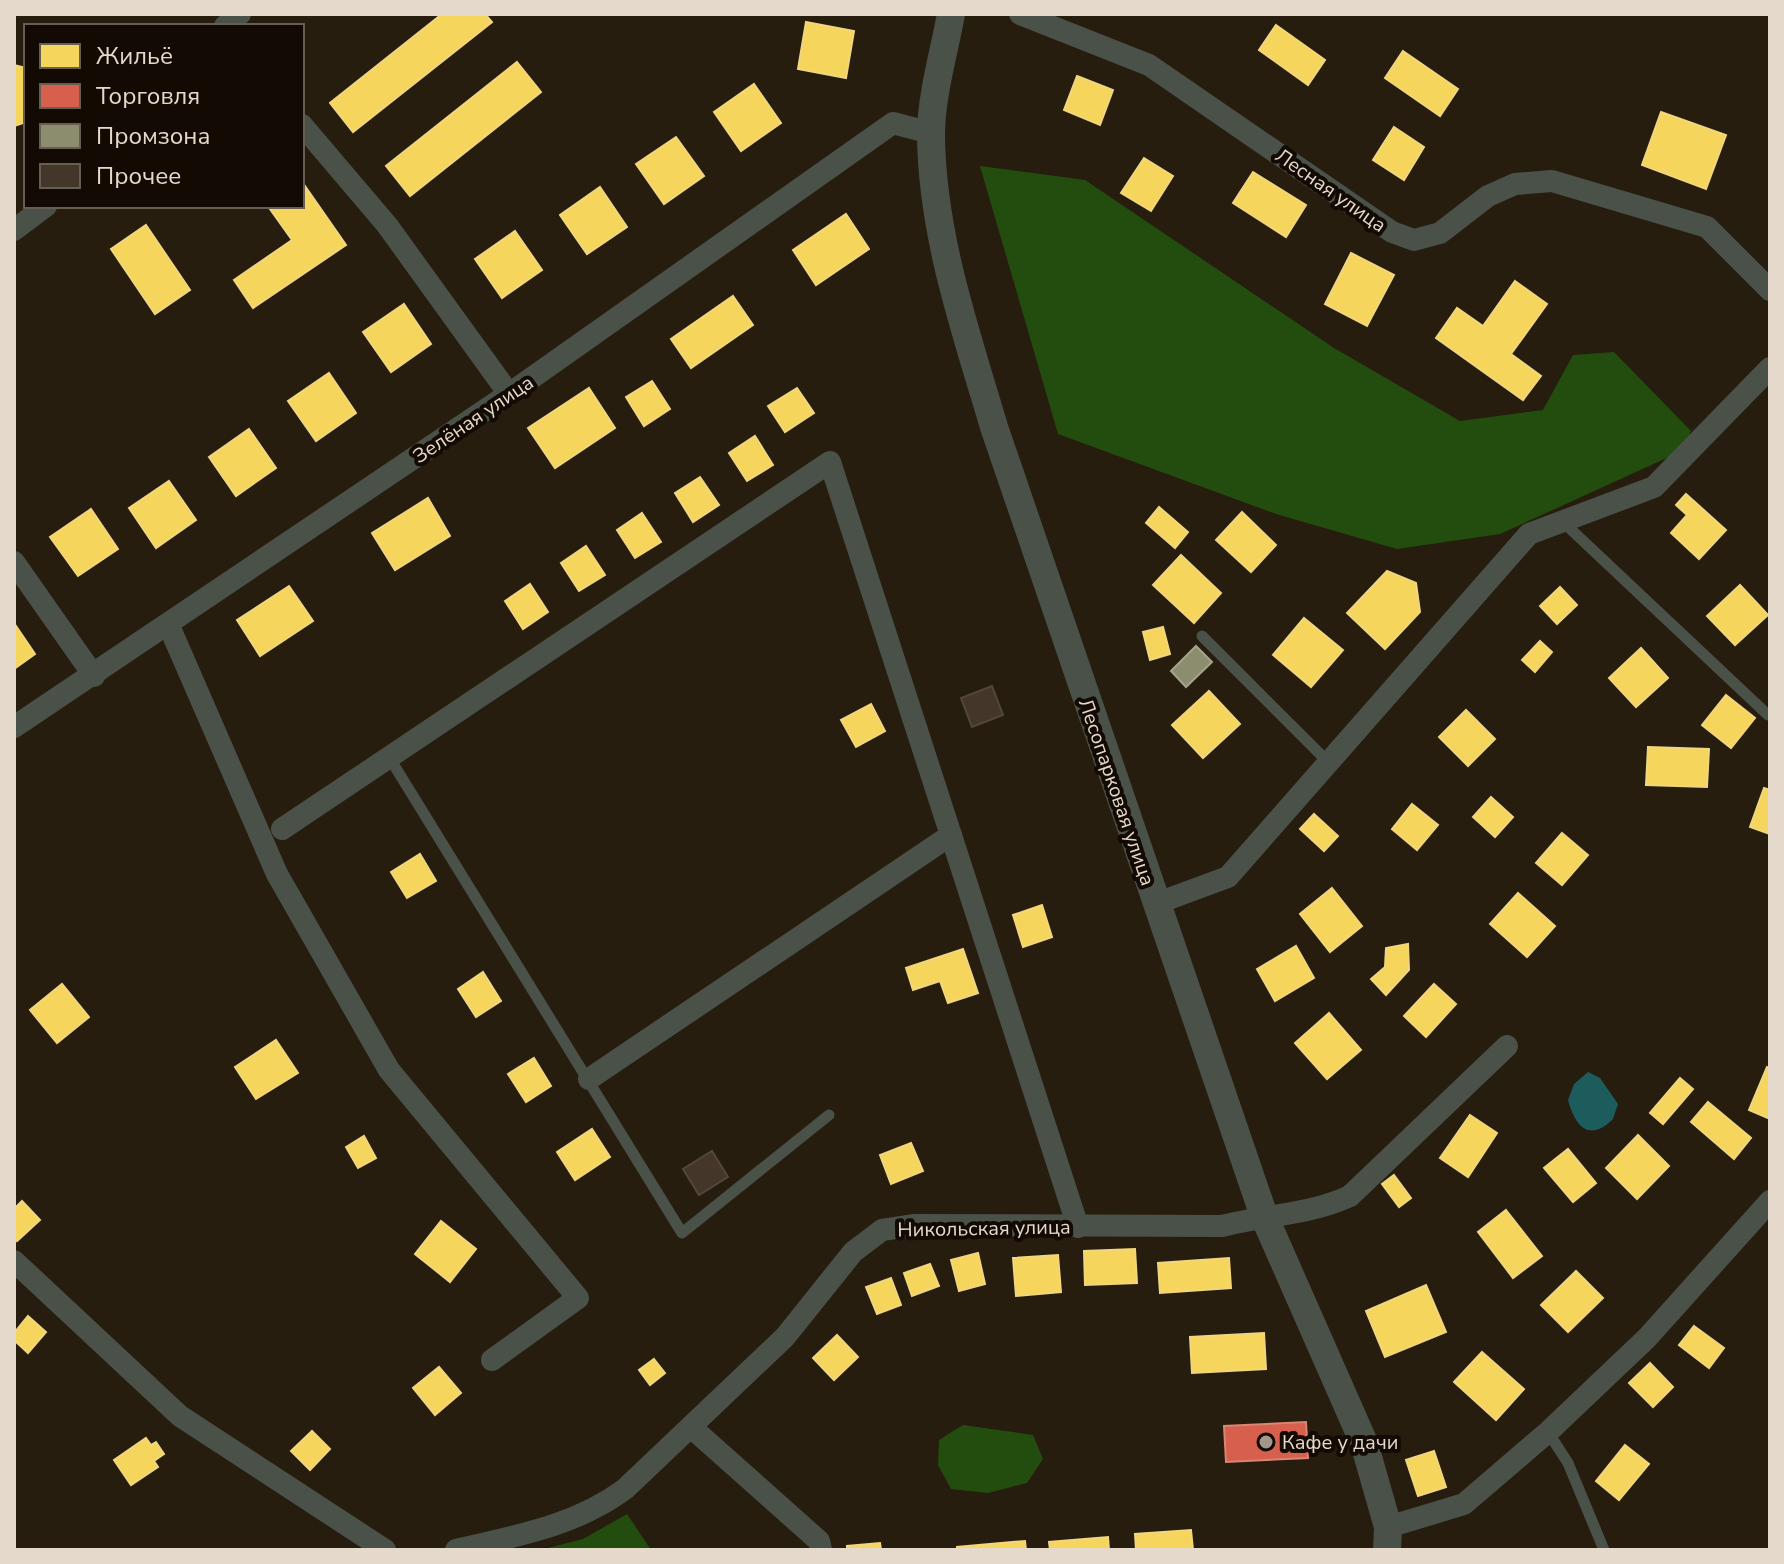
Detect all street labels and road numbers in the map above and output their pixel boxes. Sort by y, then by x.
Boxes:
street label: Лесная улица [1270,142,1391,239]
street label: Зелёная улица [408,369,539,470]
street label: Лесопарковая улица [1072,695,1161,889]
street label: Никольская улица [897,1213,1071,1244]

